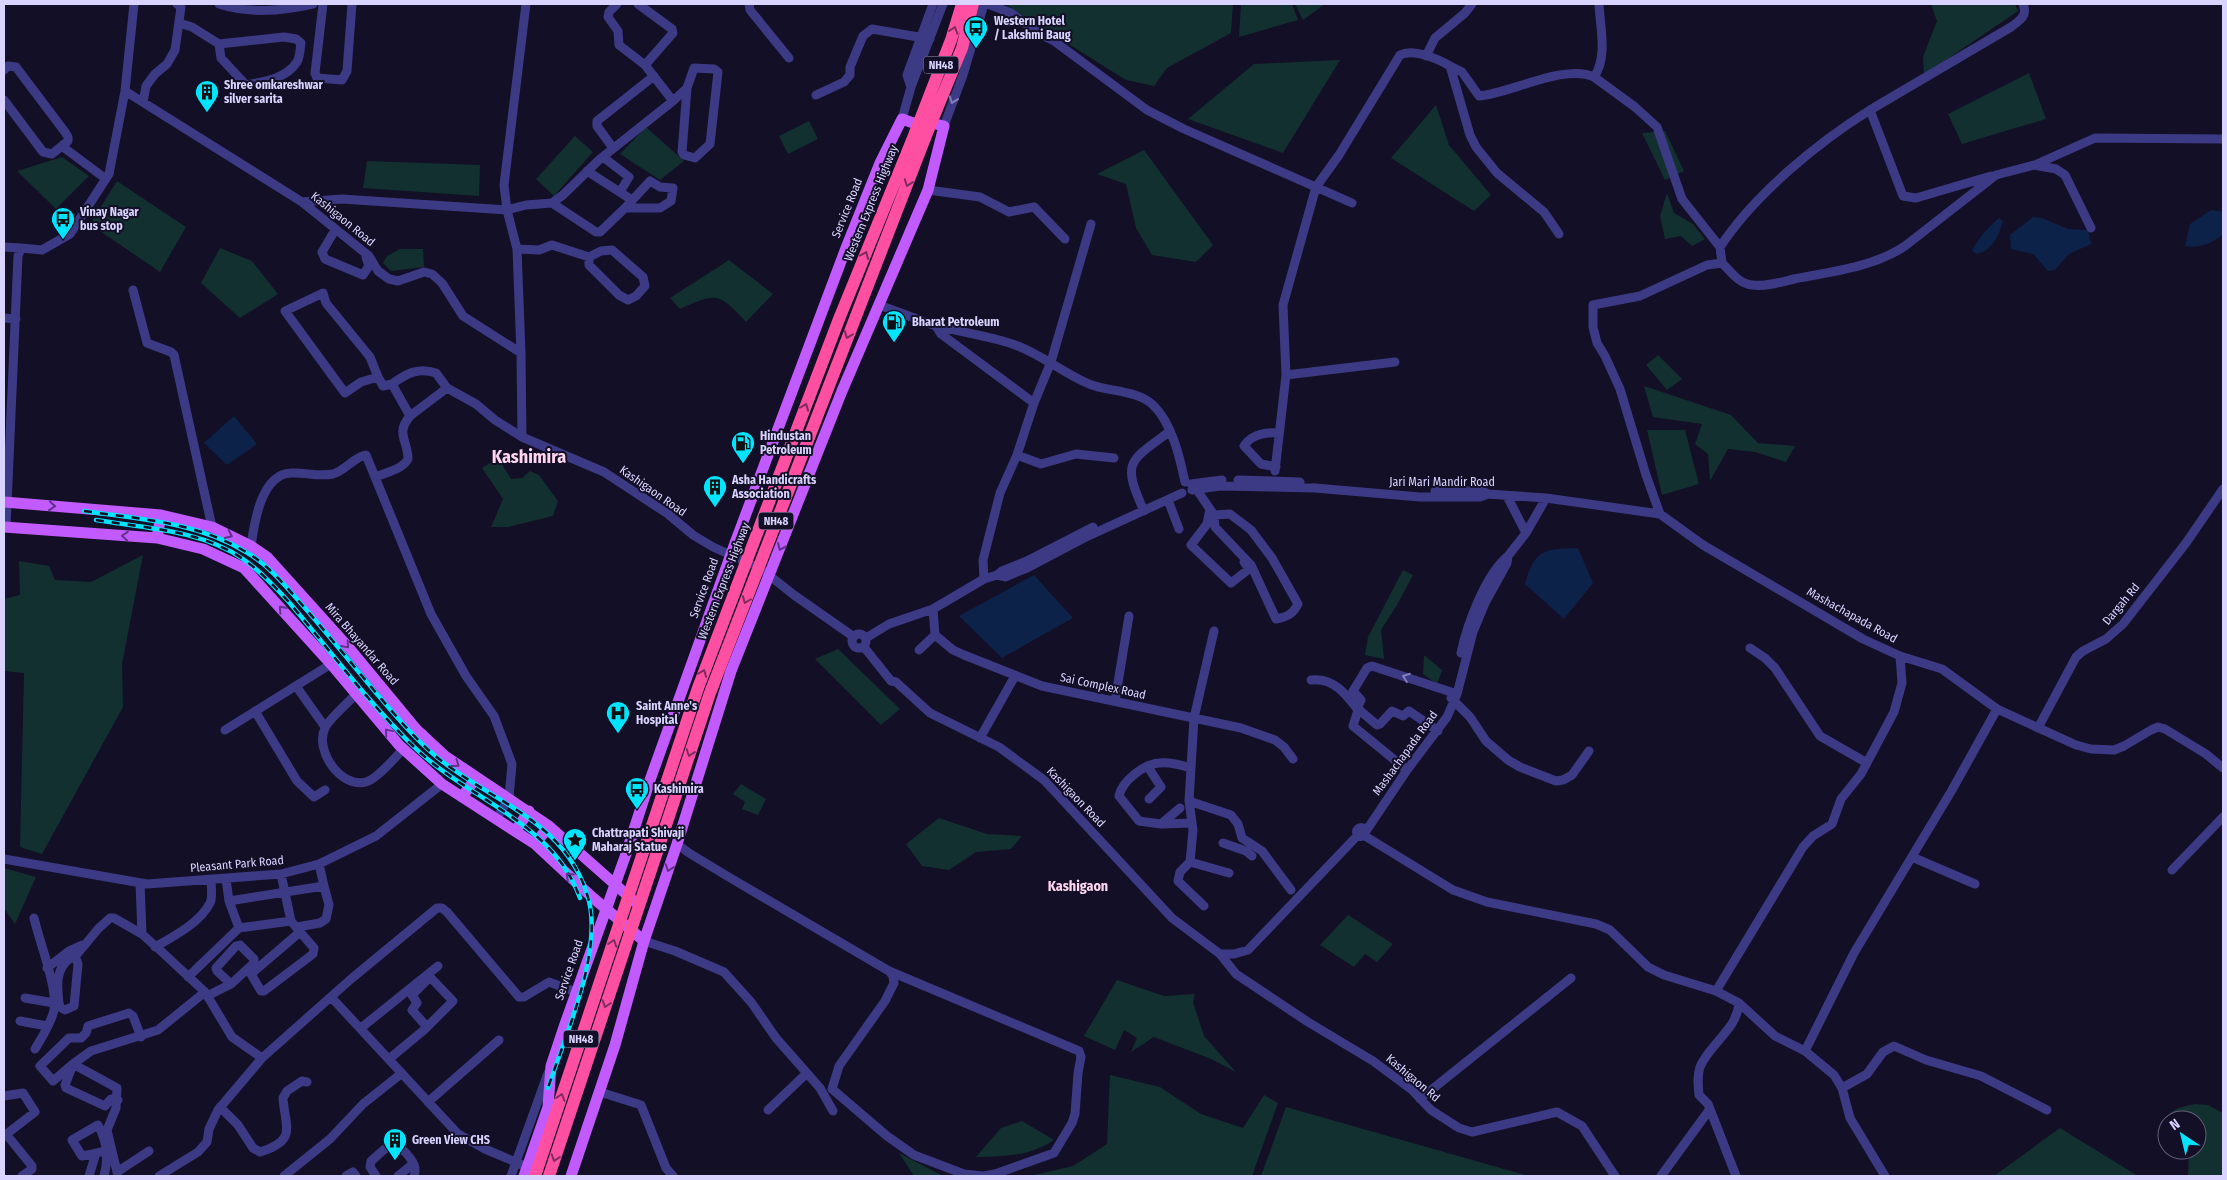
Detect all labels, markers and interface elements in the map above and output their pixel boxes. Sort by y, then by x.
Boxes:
place label: Western Hotel / Lakshmi Baug [994,14,1071,42]
bus stop icon: Western Hotel / Lakshmi Baug [963,15,989,49]
one-way arrow [948,27,958,35]
road number: NH48 [924,56,958,74]
place label: Shree omkareshwar silver sarita [224,78,323,106]
building icon: Shree omkareshwar silver sarita [194,79,220,113]
one-way arrow [949,95,959,104]
street label: Western Express Highway [841,142,901,263]
street label: Service Road [829,176,865,240]
one-way arrow [904,179,914,187]
street label: Kashigaon Road [308,189,378,249]
place label: Vinay Nagar bus stop [79,205,139,233]
bus stop icon: Vinay Nagar bus stop [50,206,76,240]
one-way arrow [859,252,869,260]
fuel station icon: Bharat Petroleum [881,309,907,343]
place label: Bharat Petroleum [912,315,999,329]
one-way arrow [844,330,854,338]
one-way arrow [799,403,809,411]
place label: Hindustan Petroleum [760,429,812,457]
fuel station icon: Hindustan Petroleum [730,430,756,464]
district label: Kashimira [492,446,566,468]
street label: Kashigaon Road [617,463,689,519]
place label: Asha Handicrafts Association [731,473,817,501]
building icon: Asha Handicrafts Association [702,474,728,508]
street label: Jari Mari Mandir Road [1389,475,1495,489]
one-way arrow [49,500,57,511]
road number: NH48 [758,512,794,530]
street label: Western Express Highway [695,520,753,641]
one-way arrow [224,529,233,539]
one-way arrow [121,531,129,542]
one-way arrow [777,542,788,551]
street label: Service Road [687,556,721,620]
street label: Dargah Rd [2100,580,2142,628]
street label: Mashachapada Road [1804,584,1900,646]
one-way arrow [741,596,751,604]
street label: Mira Bhayandar Road [323,600,401,688]
one-way arrow [279,606,288,615]
one-way arrow [340,639,349,648]
one-way arrow [697,669,707,678]
street label: Sai Complex Road [1059,670,1147,702]
one-way arrow [1402,673,1411,683]
place label: Saint Anne's Hospital [636,699,698,727]
hospital icon: Saint Anne's Hospital [605,700,631,734]
street label: Mashachapada Road [1370,708,1440,798]
one-way arrow [385,729,394,738]
one-way arrow [685,748,695,757]
one-way arrow [450,758,459,766]
street label: Kashigaon Road [1044,764,1108,830]
bus stop icon: Kashimira [624,776,650,810]
place label: Kashimira [654,782,704,796]
place label: Chattrapati Shivaji Maharaj Statue [592,826,684,854]
place icon: Chattrapati Shivaji Maharaj Statue [562,827,588,861]
street label: Pleasant Park Road [190,853,284,875]
one-way arrow [665,864,675,872]
one-way arrow [566,873,575,882]
district label: Kashigaon [1048,878,1108,895]
street label: Service Road [552,938,586,1002]
one-way arrow [607,939,617,947]
one-way arrow [602,999,612,1008]
road number: NH48 [564,1030,598,1048]
street label: Kashigaon Rd [1383,1051,1443,1105]
one-way arrow [556,1093,566,1102]
north arrow [2157,1110,2207,1160]
text: N [2167,1115,2183,1134]
building icon: Green View CHS [382,1127,408,1161]
place label: Green View CHS [412,1133,490,1147]
one-way arrow [551,1153,561,1162]

